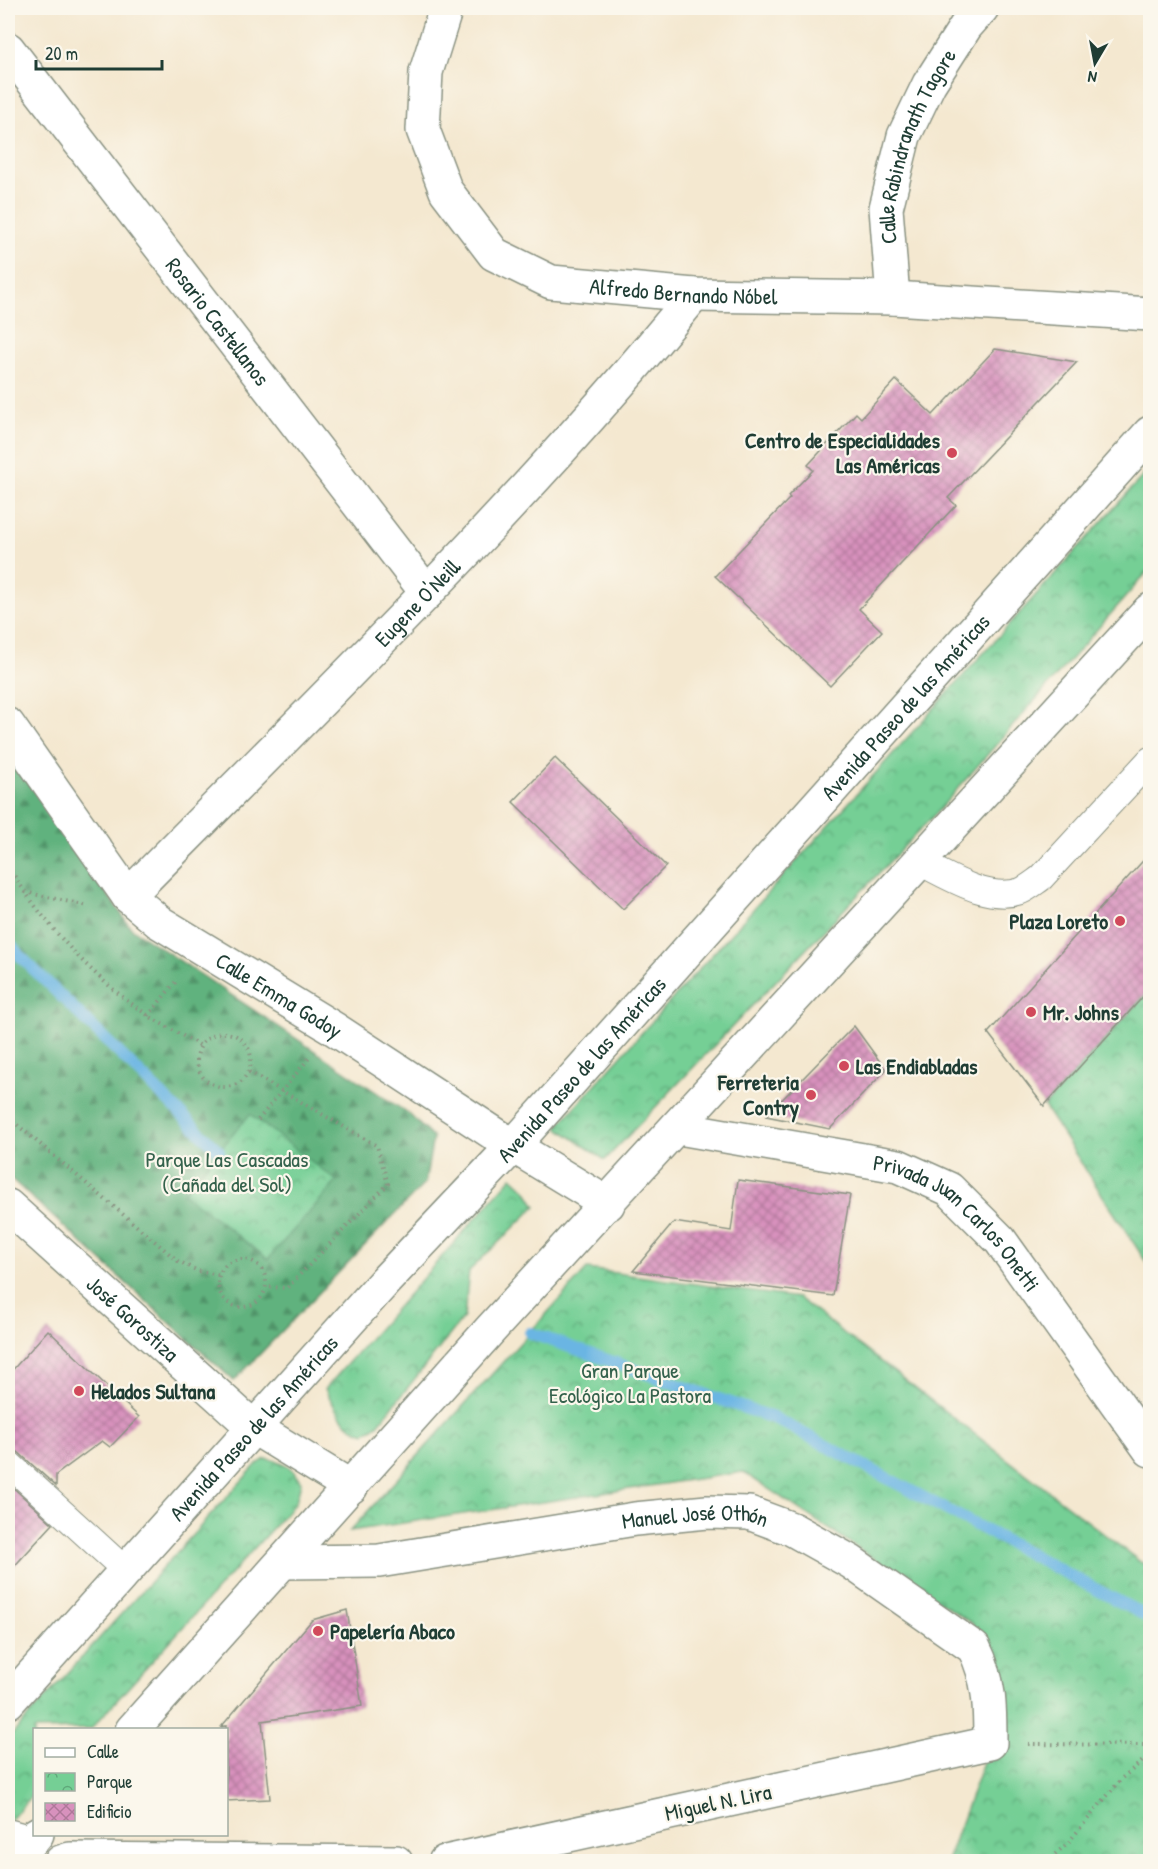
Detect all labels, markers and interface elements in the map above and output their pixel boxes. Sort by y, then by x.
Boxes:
scale bar [36,33,162,71]
north arrow [1065,33,1125,93]
text: 20 m [45,41,78,66]
street label: Calle Rabindranath Tagore [871,42,963,245]
text: N [1086,66,1098,89]
street label: Rosario Castellanos [159,251,277,392]
street label: Alfredo Bernando Nóbel [588,271,778,311]
place label: Centro de Especialidades Las Américas [745,425,941,480]
marker: Centro de Especialidades Las Américas [945,446,959,460]
street label: Eugene O'Neill [368,552,467,653]
street label: Avenida Paseo de las Américas [814,607,996,806]
place label: Plaza Loreto [1009,906,1108,936]
marker: Plaza Loreto [1113,914,1127,928]
street label: Calle Emma Godoy [210,945,348,1045]
street label: Avenida Paseo de las Américas [490,970,673,1169]
place label: Mr. Johns [1043,997,1120,1027]
marker: Mr. Johns [1024,1005,1038,1019]
place label: Las Endiabladas [856,1051,978,1081]
marker: Las Endiabladas [837,1059,851,1073]
place label: Ferreteria Contry [717,1067,800,1123]
marker: Ferreteria Contry [804,1088,818,1102]
park label: Parque Las Cascadas (Cañada del Sol) [146,1144,308,1199]
street label: Privada Juan Carlos Onetti [871,1147,1047,1298]
street label: José Gorostiza [80,1269,186,1368]
street label: Avenida Paseo de las Américas [162,1329,345,1527]
park label: Gran Parque Ecológico La Pastora [549,1355,711,1410]
place label: Helados Sultana [91,1376,215,1406]
marker: Helados Sultana [72,1384,86,1398]
street label: Manuel José Othón [620,1497,773,1536]
place label: Papelería Abaco [330,1616,455,1647]
marker: Papelería Abaco [311,1624,325,1638]
legend [33,1728,228,1836]
text: Calle [87,1739,119,1764]
text: Parque [87,1769,132,1794]
street label: Miguel N. Lira [662,1776,774,1828]
text: Edificio [87,1799,131,1824]

